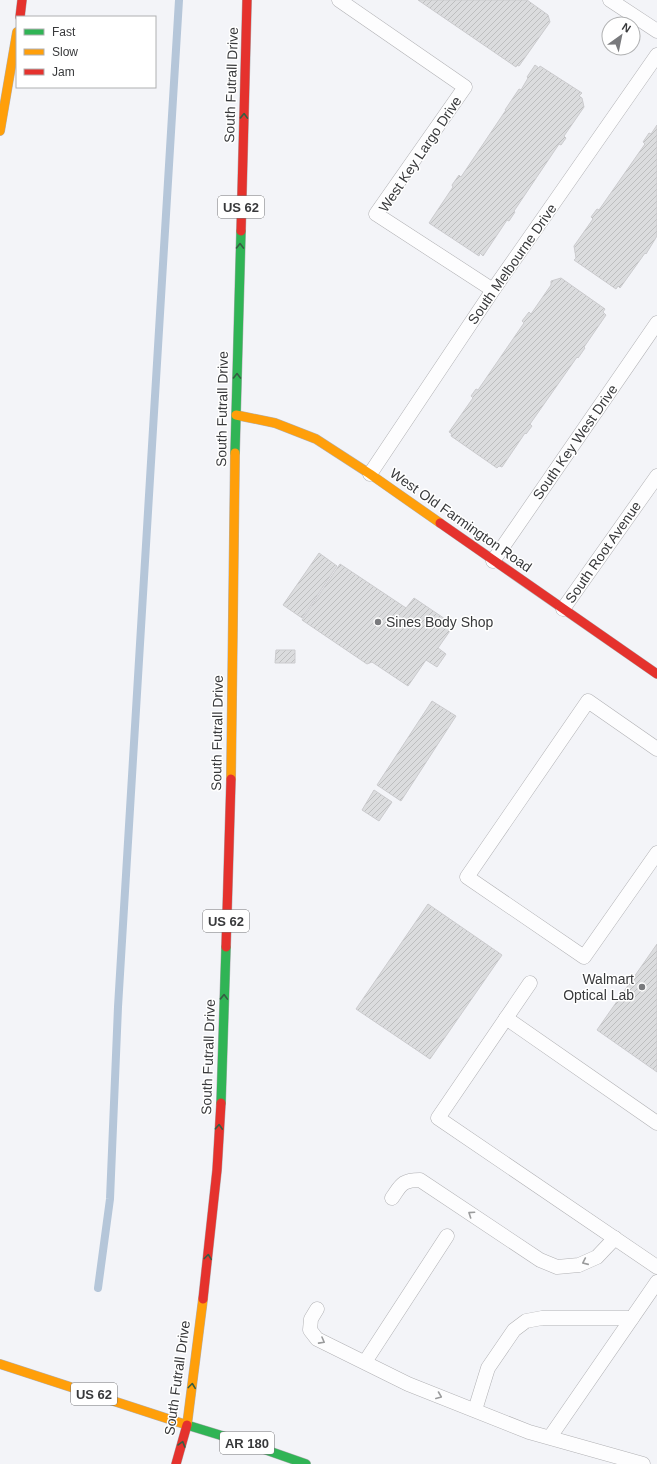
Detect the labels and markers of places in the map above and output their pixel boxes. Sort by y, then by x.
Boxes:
place label: Sines Body Shop [386,614,494,630]
marker: Sines Body Shop [373,617,383,627]
place label: Walmart Optical Lab [563,971,634,1003]
marker: Walmart Optical Lab [637,982,647,992]

